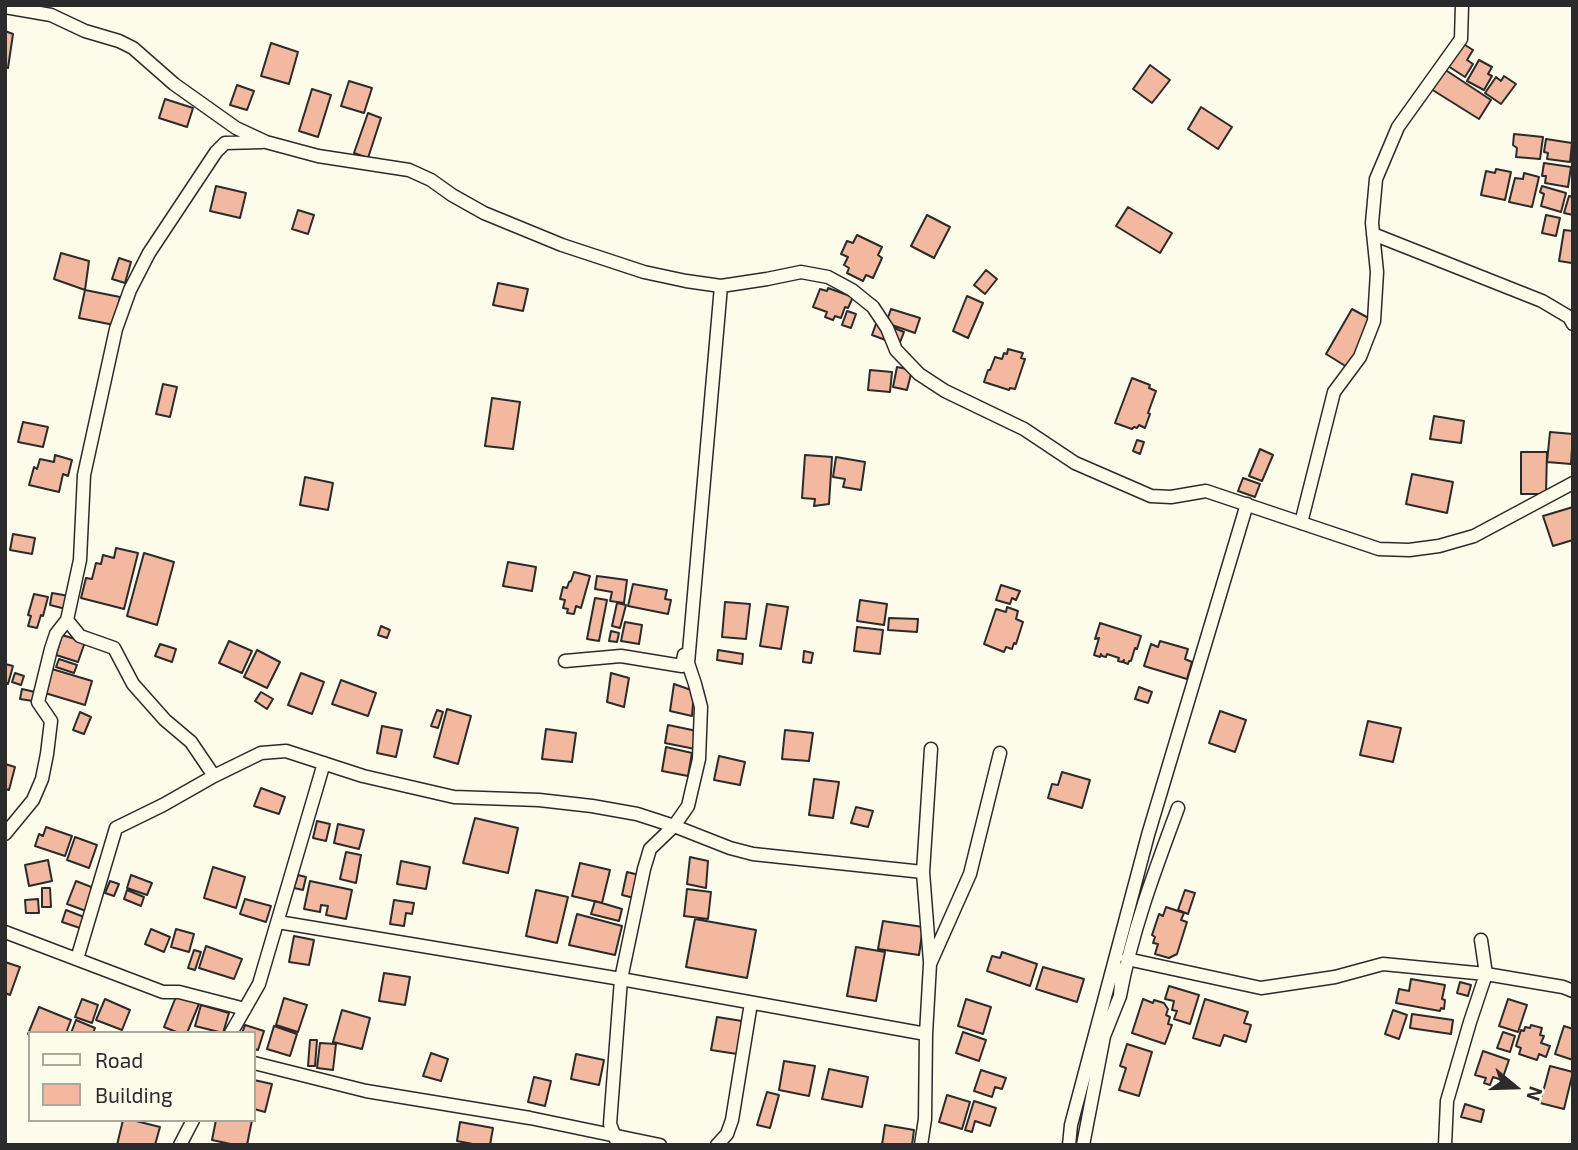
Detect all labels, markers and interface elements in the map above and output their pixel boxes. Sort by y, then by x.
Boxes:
legend [28,1031,256,1122]
text: Road [95,1047,143,1072]
north arrow [1480,1052,1550,1122]
text: Building [95,1082,173,1107]
text: N [1522,1084,1548,1104]

